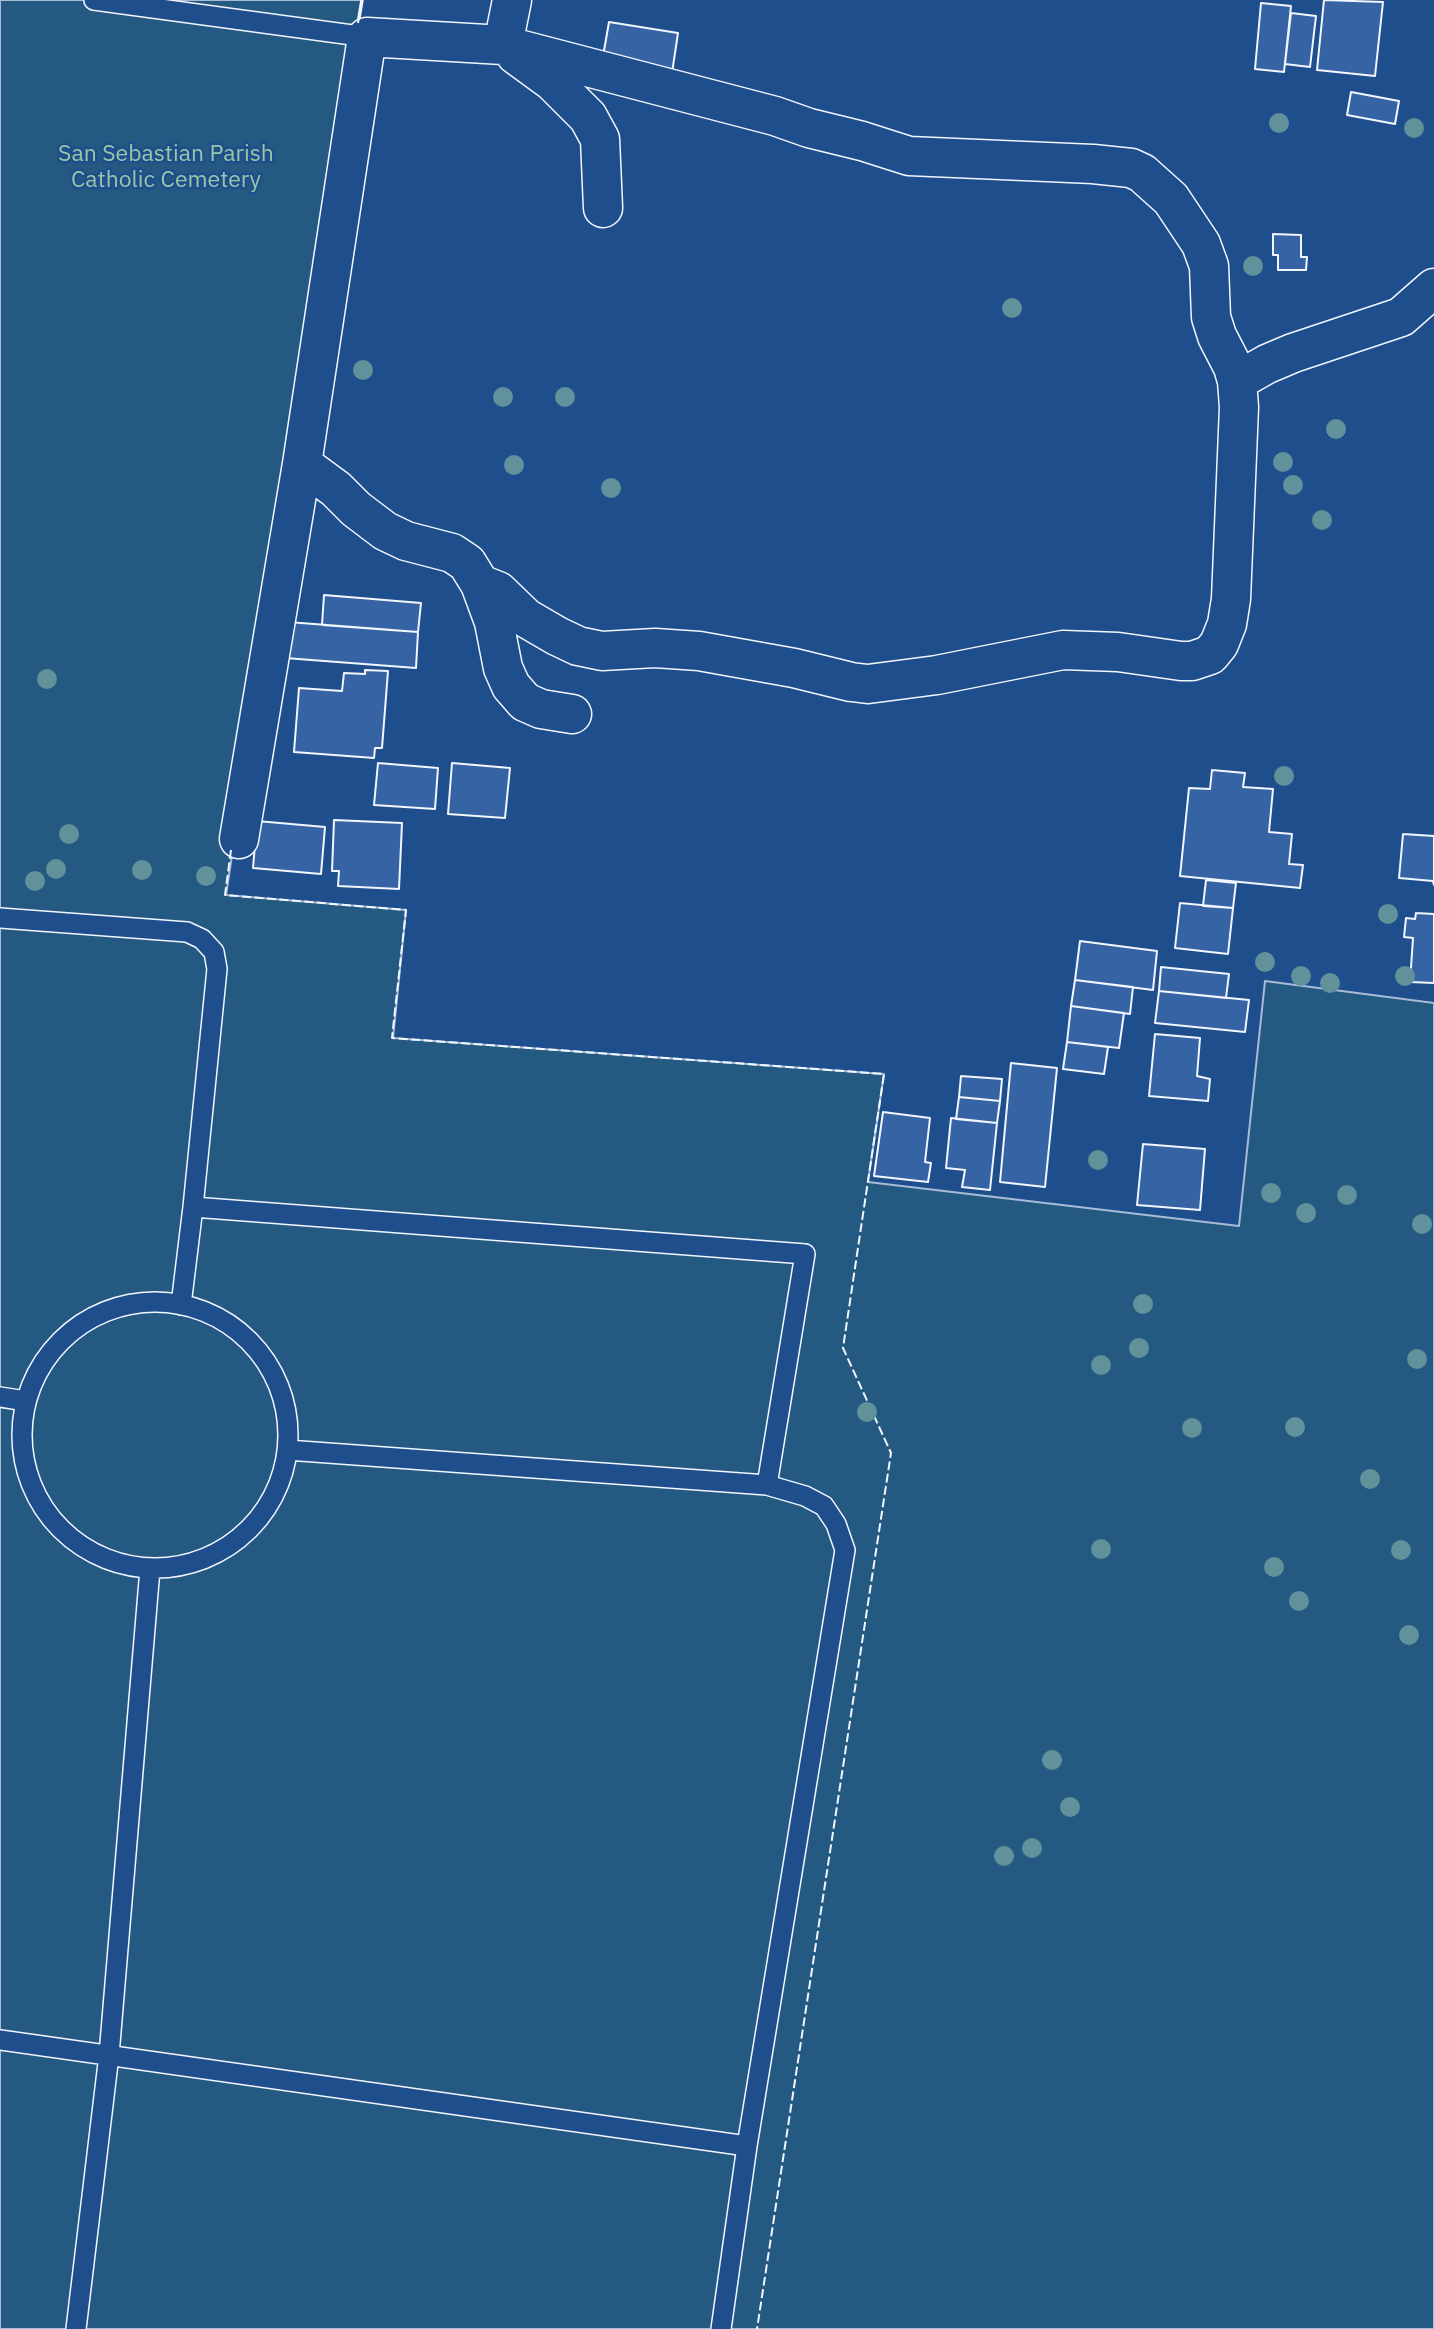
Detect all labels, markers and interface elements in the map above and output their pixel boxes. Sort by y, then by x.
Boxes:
park label: San Sebastian Parish Catholic Cemetery [58,140,274,194]

